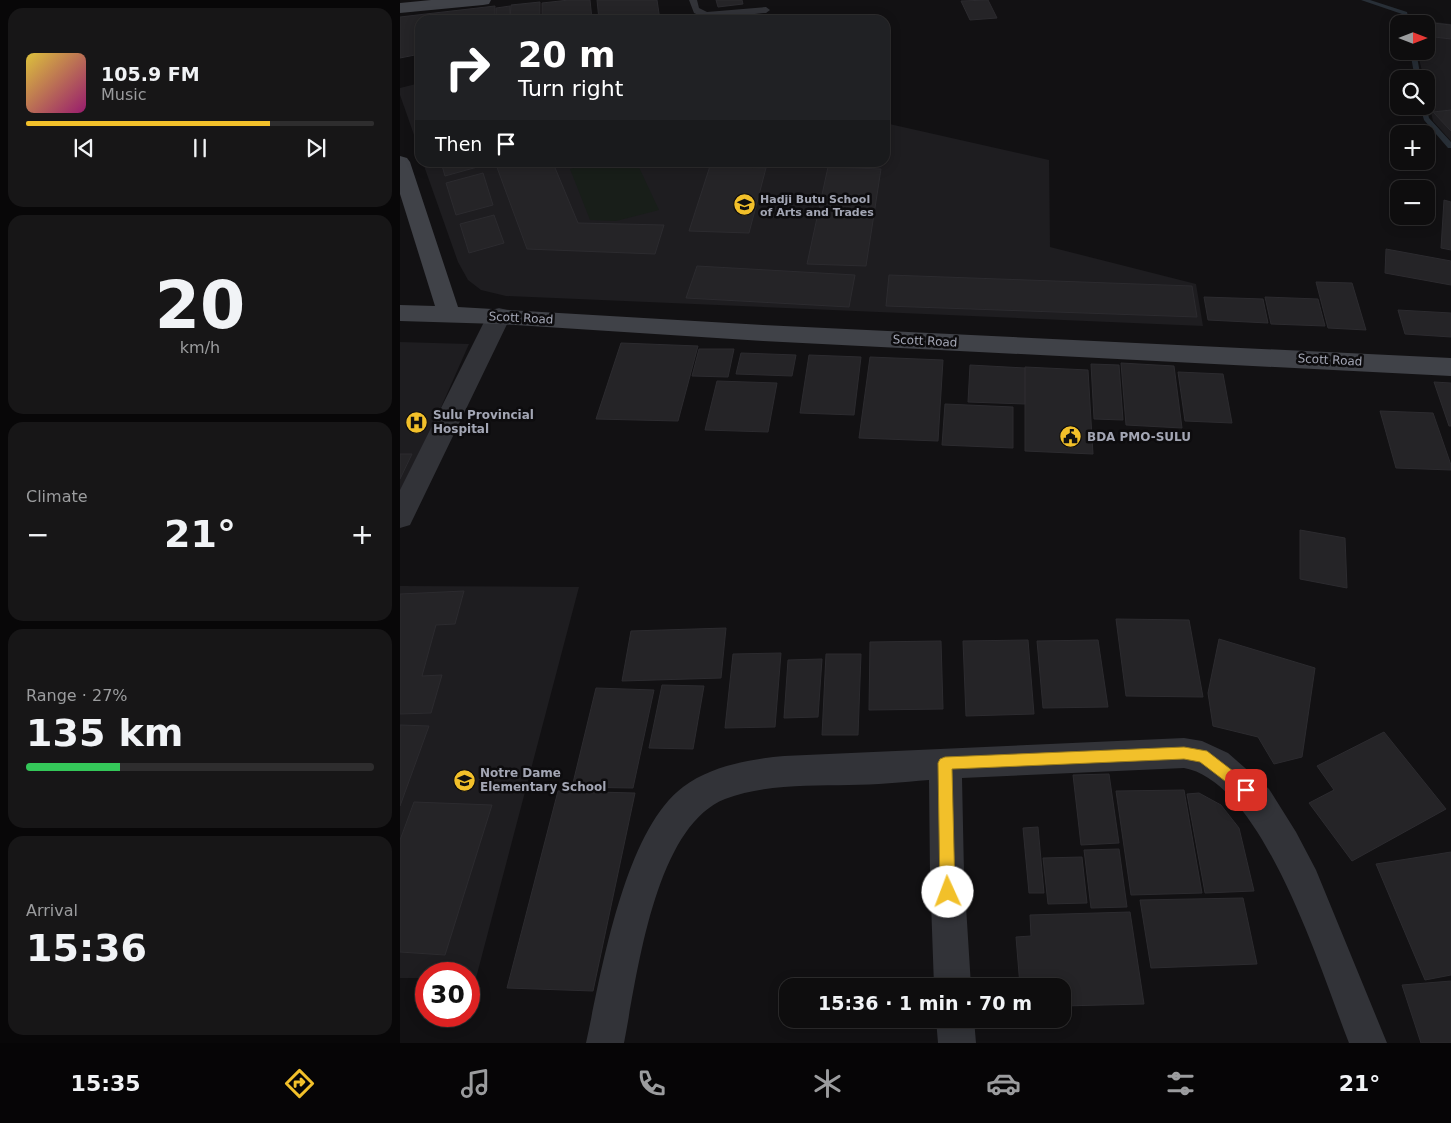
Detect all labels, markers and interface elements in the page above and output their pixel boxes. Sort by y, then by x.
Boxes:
north arrow [1390,15,1435,60]
map controls [1390,15,1435,225]
icon: right [435,35,500,100]
text: 20 m [518,35,615,75]
text: 105.9 FM [101,63,200,85]
button: search [1390,70,1435,115]
text: Turn right [518,76,623,101]
text: Music [101,85,147,104]
button: + [1390,125,1435,170]
icon: arrive [492,130,520,158]
text: Then [435,133,482,155]
icon: previous [70,134,98,162]
icon: pause [186,134,214,162]
icon: next [302,134,330,162]
button: − [1390,180,1435,225]
school or university icon: Hadji Butu School of Arts and Trades [732,193,756,217]
place label: Hadji Butu School of Arts and Trades [760,193,874,219]
text: 20 [155,268,245,343]
street label: Scott Road [488,309,554,327]
street label: Scott Road [892,332,958,350]
text: km/h [180,338,220,357]
street label: Scott Road [1297,351,1363,369]
place label: Sulu Provincial Hospital [433,408,534,436]
hospital icon: Sulu Provincial Hospital [405,410,429,434]
public building icon: BDA PMO-SULU [1059,425,1083,449]
place label: BDA PMO-SULU [1087,430,1191,444]
text: Climate [26,487,88,506]
text: 21° [164,512,236,556]
text: − [26,518,49,551]
text: + [351,518,374,551]
text: Range · 27% [26,686,128,705]
text: 135 km [26,711,183,755]
place label: Notre Dame Elementary School [480,766,606,794]
school or university icon: Notre Dame Elementary School [452,768,476,792]
pin [1225,769,1267,811]
icon: arrive [1232,776,1260,804]
position arrow [921,865,973,917]
text: Arrival [26,901,78,920]
text: 15:36 [26,926,147,970]
speed limit sign: 30 [415,962,480,1027]
text: 15:36 · 1 min · 70 m [818,992,1032,1014]
icon: directions [282,1066,317,1101]
icon: music [458,1066,493,1101]
icon: phone [634,1066,669,1101]
icon: climate [810,1066,845,1101]
icon: car [986,1066,1021,1101]
icon: filters [1163,1066,1198,1101]
text: 15:35 [71,1071,141,1096]
text: 21° [1339,1071,1380,1096]

